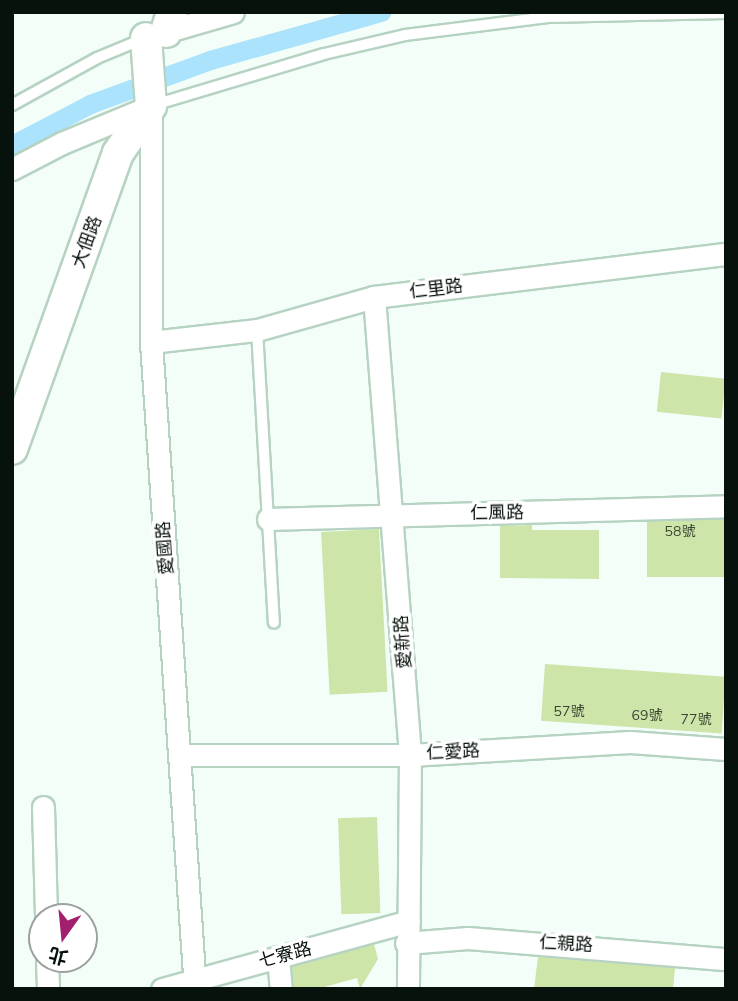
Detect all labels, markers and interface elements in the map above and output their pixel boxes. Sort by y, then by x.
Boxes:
street label: 大佃路 [68,213,106,271]
street label: 仁里路 [408,275,464,303]
street label: 仁風路 [470,502,524,524]
street label: 愛國路 [152,520,178,576]
house number: 58號 [665,523,695,539]
street label: 愛新路 [390,614,416,670]
house number: 57號 [554,703,584,719]
house number: 69號 [632,707,662,723]
house number: 77號 [681,711,711,727]
street label: 仁愛路 [425,740,481,764]
north arrow [28,903,98,973]
street label: 仁親路 [538,932,594,956]
street label: 七寮路 [256,938,314,972]
text: 北 [46,942,70,970]

